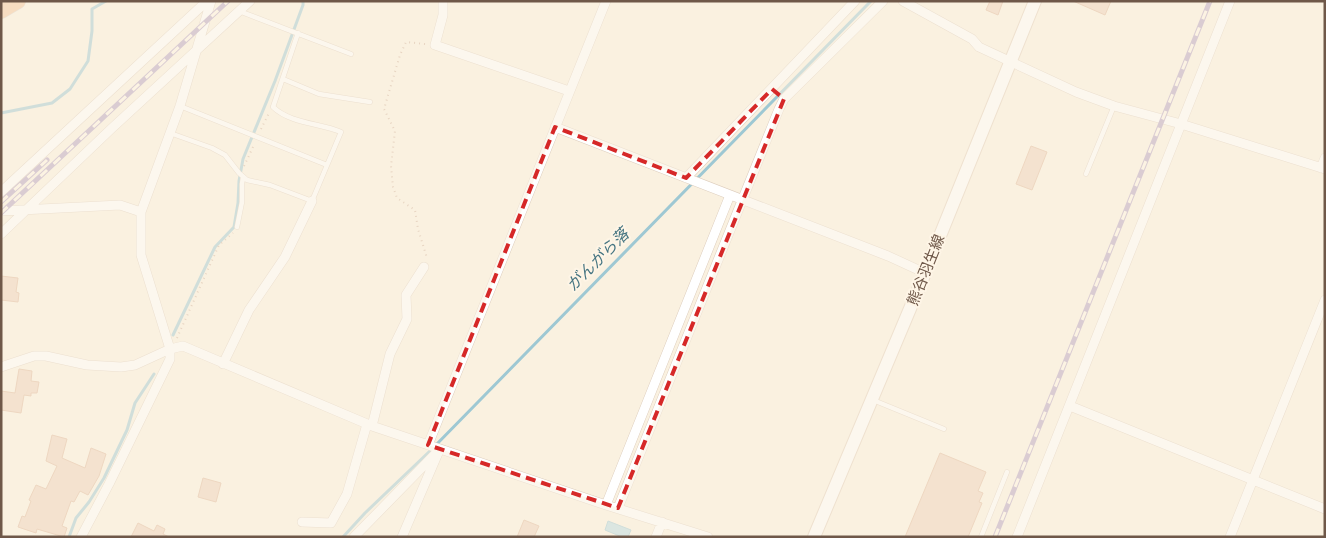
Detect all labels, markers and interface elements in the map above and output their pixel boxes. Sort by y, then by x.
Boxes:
water label: がんがら落 [562,222,636,296]
street label: 熊谷羽生線 [903,231,949,309]

